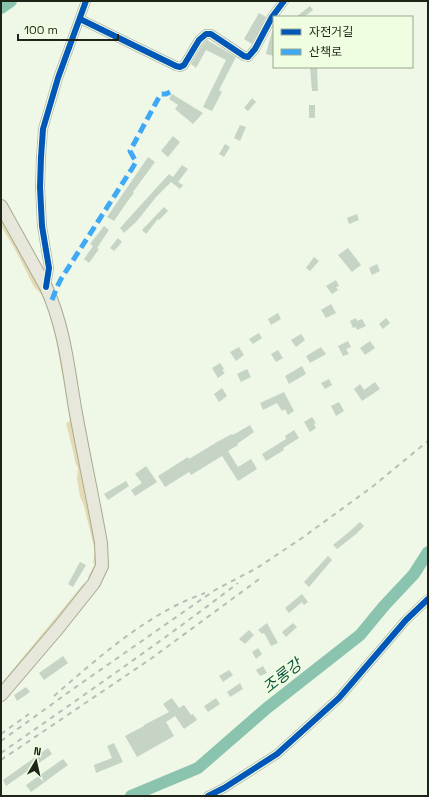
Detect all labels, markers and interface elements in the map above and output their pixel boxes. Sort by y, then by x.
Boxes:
scale bar [18,16,118,42]
legend [273,16,413,68]
text: 100 m [24,22,58,38]
text: 자전거길 [309,24,353,40]
text: 산책로 [309,44,342,60]
water label: 조롱강 [258,653,308,698]
north arrow [16,741,56,781]
text: N [33,744,42,759]

